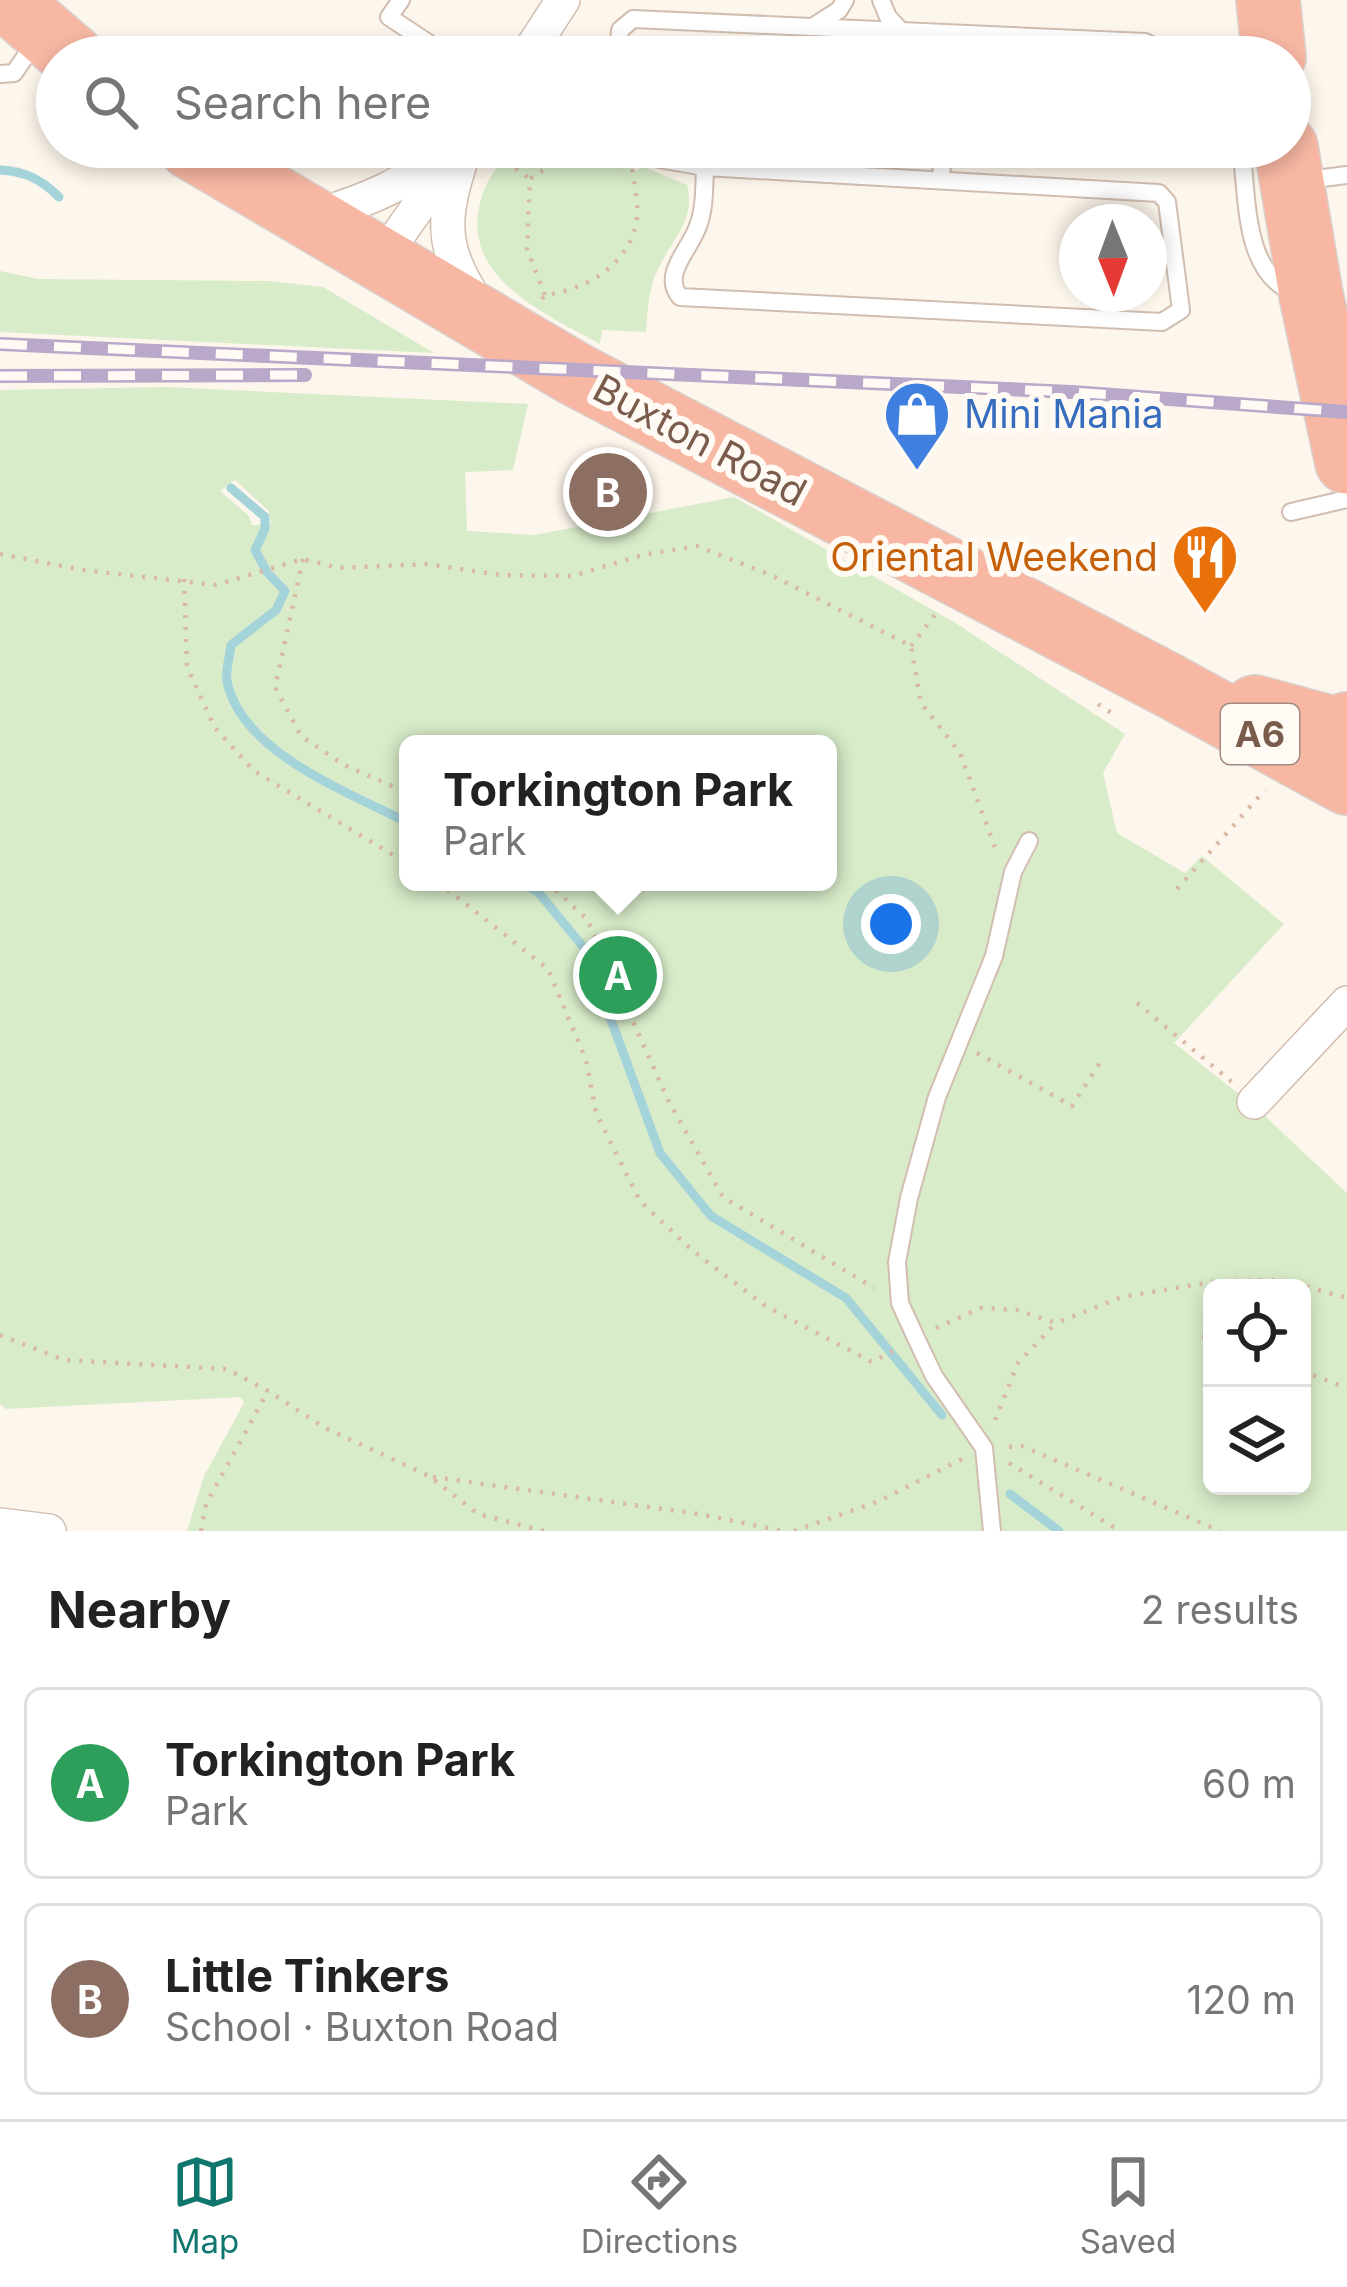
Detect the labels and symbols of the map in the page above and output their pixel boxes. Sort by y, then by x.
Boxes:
north arrow [1059,204,1167,312]
street label: Buxton Road [585,364,815,516]
shop icon: Mini Mania [882,379,952,473]
place label: Mini Mania [964,390,1164,437]
pin: B [569,447,647,537]
restaurant icon: Oriental Weekend [1170,522,1240,616]
place label: Oriental Weekend [830,533,1158,580]
road number: A6 [1221,704,1299,764]
your location [861,894,921,954]
pin: A [579,930,657,1020]

